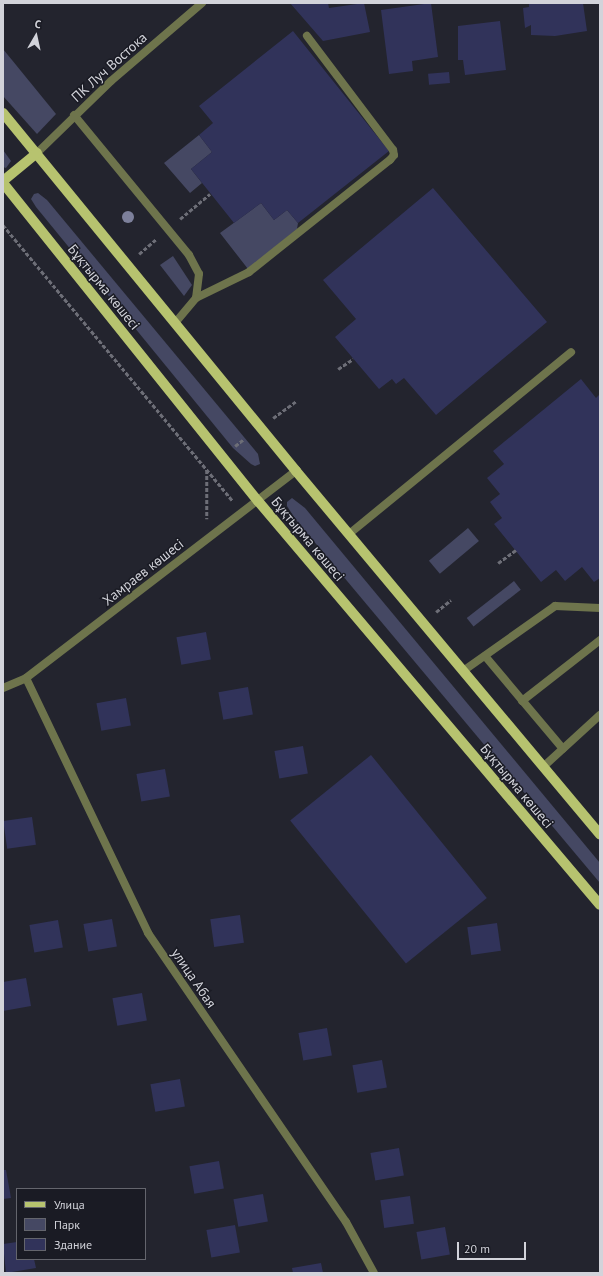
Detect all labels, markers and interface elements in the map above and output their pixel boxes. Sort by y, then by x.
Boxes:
north arrow [16,16,56,56]
text: С [34,17,42,32]
street label: ПК Луч Востока [68,29,150,105]
street label: Бұқтырма көшесі [64,241,144,333]
street label: Бұқтырма көшесі [268,493,348,585]
street label: Хамраев көшесі [99,535,187,609]
street label: Бұқтырма көшесі [477,740,557,832]
street label: улица Абая [168,945,220,1011]
legend [16,1188,146,1260]
text: Улица [54,1197,85,1212]
text: Парк [54,1217,80,1232]
scale bar [459,1234,528,1260]
text: Здание [54,1237,92,1252]
text: 20 m [464,1241,490,1256]

